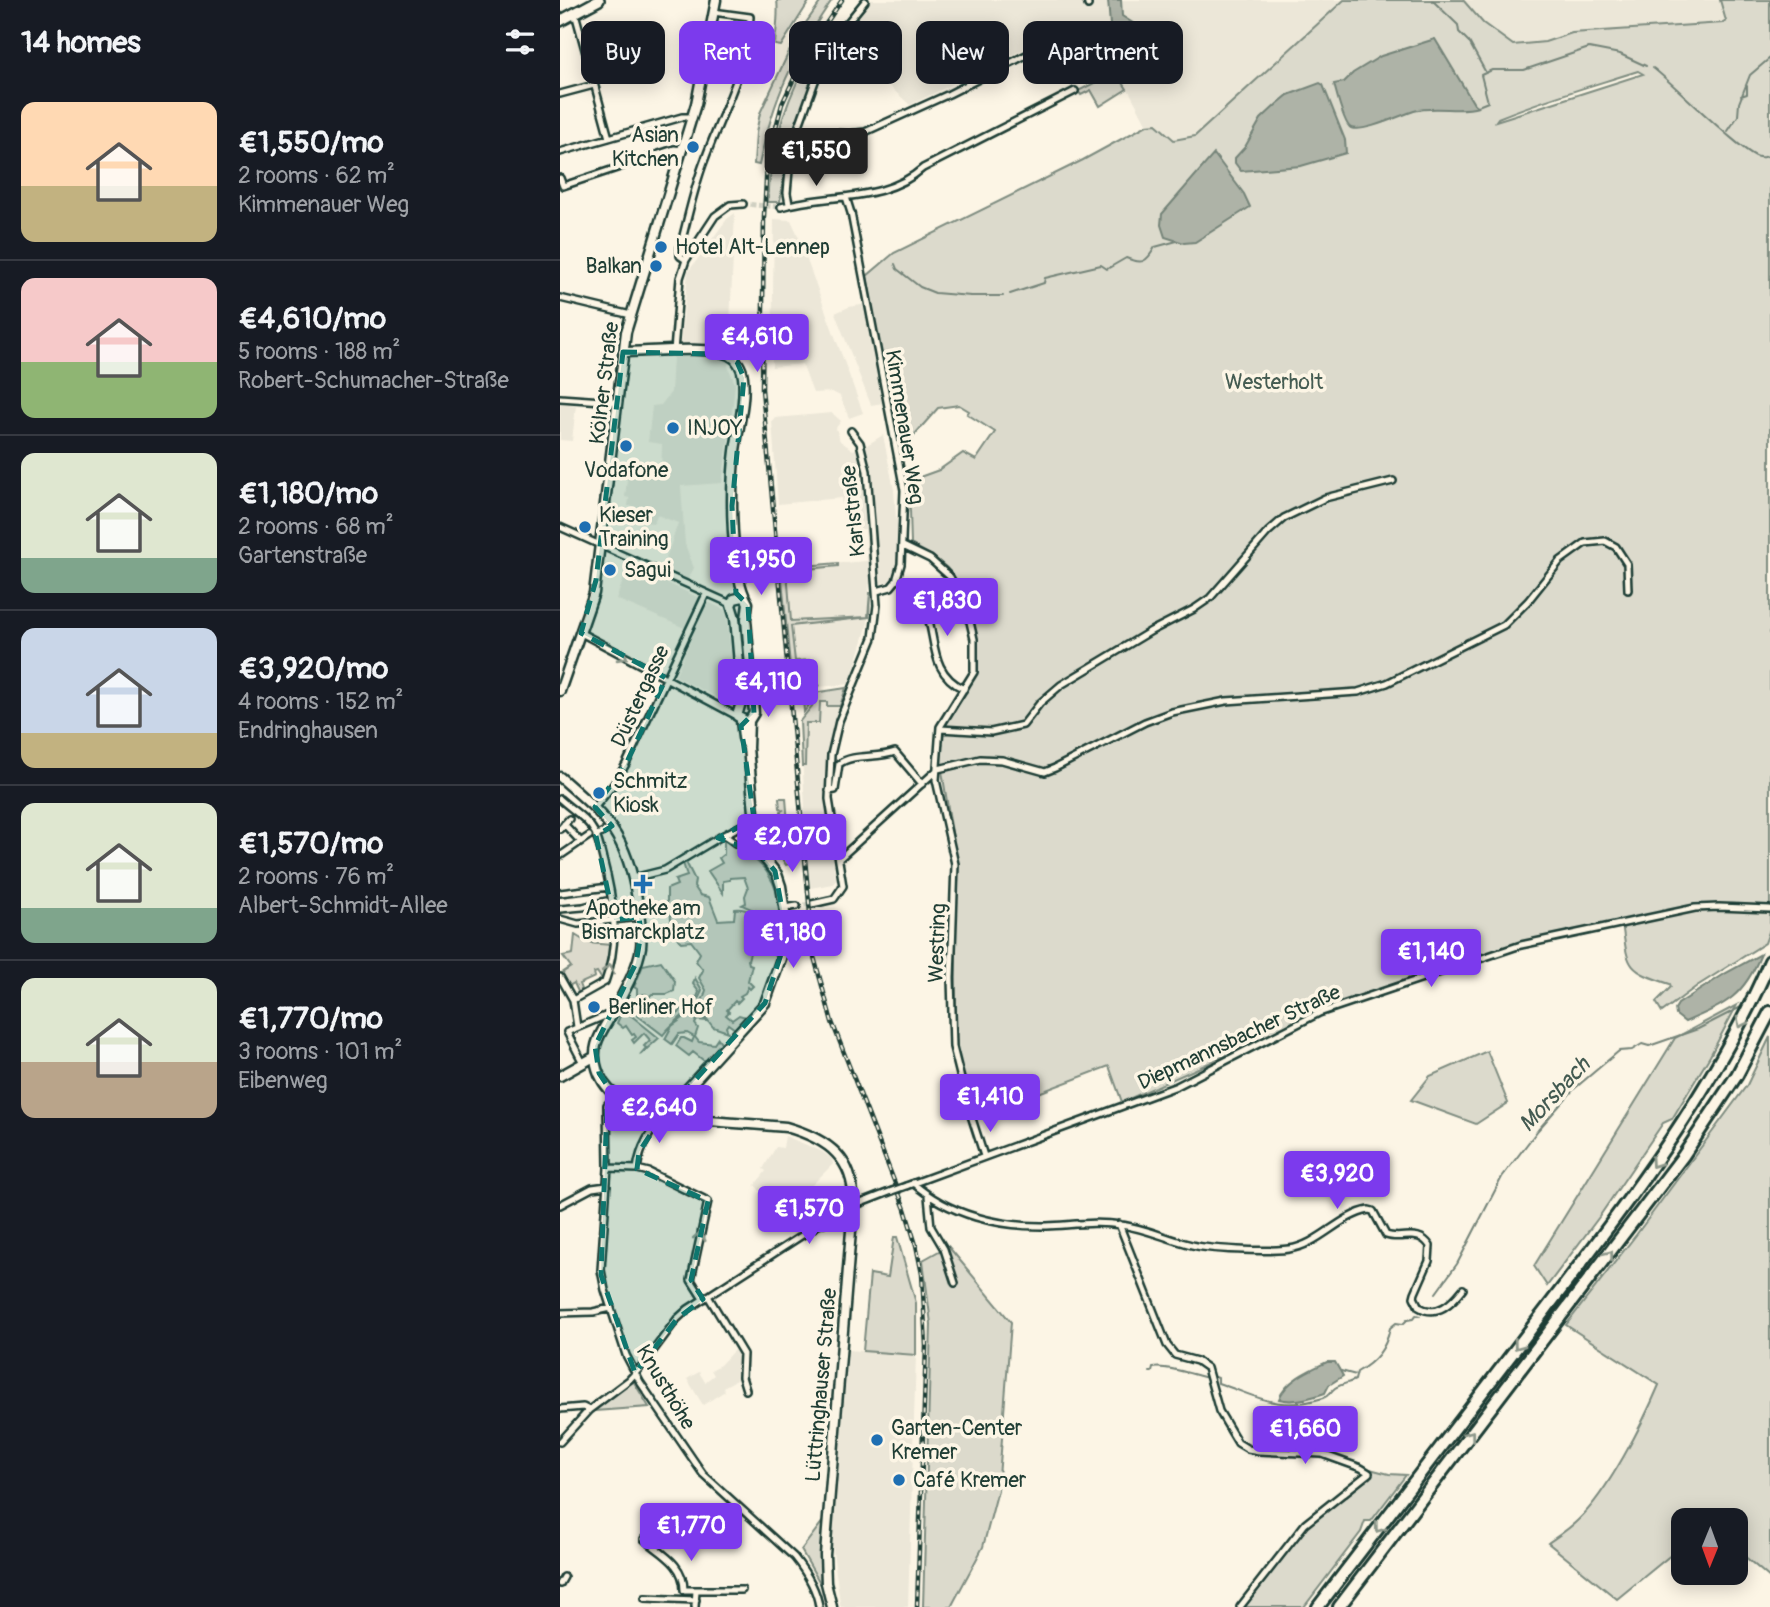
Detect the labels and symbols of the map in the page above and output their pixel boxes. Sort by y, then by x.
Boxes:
place label: Asian Kitchen [612,122,679,173]
pin: €1,550 [759,128,873,188]
marker: Asian Kitchen [685,139,701,155]
place label: Hotel Alt-Lennep [675,234,830,261]
marker: Hotel Alt-Lennep [653,239,669,255]
place label: Balkan [586,253,642,280]
marker: Balkan [648,258,664,274]
pin: €4,610 [700,314,814,374]
street label: Kölner Straße [584,320,625,446]
street label: Kimmenauer Weg [879,348,930,506]
park label: Westerholt [1225,369,1324,396]
place label: INJOY [687,415,743,442]
marker: INJOY [665,420,681,436]
marker: Vodafone [618,438,634,454]
place label: Vodafone [584,457,669,484]
street label: Karlstraße [835,463,872,558]
place label: Kieser Training [599,502,669,553]
marker: Kieser Training [577,519,593,535]
pin: €1,950 [704,538,818,597]
place label: Sagui [624,557,671,584]
marker: Sagui [602,562,618,578]
pin: €1,830 [890,578,1004,638]
street label: Düstergasse [605,640,676,751]
one-way arrow [616,647,629,661]
pin: €4,110 [711,660,825,719]
place label: Schmitz Kiosk [613,768,688,819]
marker: Schmitz Kiosk [591,785,607,801]
pin: €2,070 [735,814,849,874]
marker: Apotheke am Bismarckplatz [635,876,651,892]
place label: Apotheke am Bismarckplatz [581,895,705,946]
street label: Westring [923,903,952,983]
pin: €1,180 [736,911,850,970]
pin: €1,140 [1374,930,1488,989]
one-way arrow [601,963,615,975]
street label: Diepmannsbacher Straße [1134,978,1345,1096]
place label: Berliner Hof [608,994,714,1021]
marker: Berliner Hof [586,999,602,1015]
one-way arrow [1736,1016,1750,1028]
water label: Morsbach [1512,1050,1597,1138]
pin: €1,410 [933,1074,1047,1134]
pin: €2,640 [602,1086,716,1145]
pin: €3,920 [1280,1152,1394,1211]
one-way arrow [1651,1155,1663,1168]
pin: €1,570 [752,1186,866,1246]
one-way arrow [692,1230,706,1242]
one-way arrow [1600,1250,1613,1262]
street label: Lüttringhauser Straße [800,1286,843,1483]
one-way arrow [1514,1338,1527,1350]
street label: Knusthöhe [630,1340,702,1435]
pin: €1,660 [1248,1406,1362,1466]
place label: Garten-Center Kremer [891,1415,1023,1466]
one-way arrow [1462,1430,1475,1443]
marker: Garten-Center Kremer [869,1432,885,1448]
place label: Café Kremer [913,1467,1027,1494]
marker: Café Kremer [891,1472,907,1488]
pin: €1,770 [634,1504,748,1563]
north arrow [1671,1508,1748,1586]
one-way arrow [1374,1520,1387,1532]

